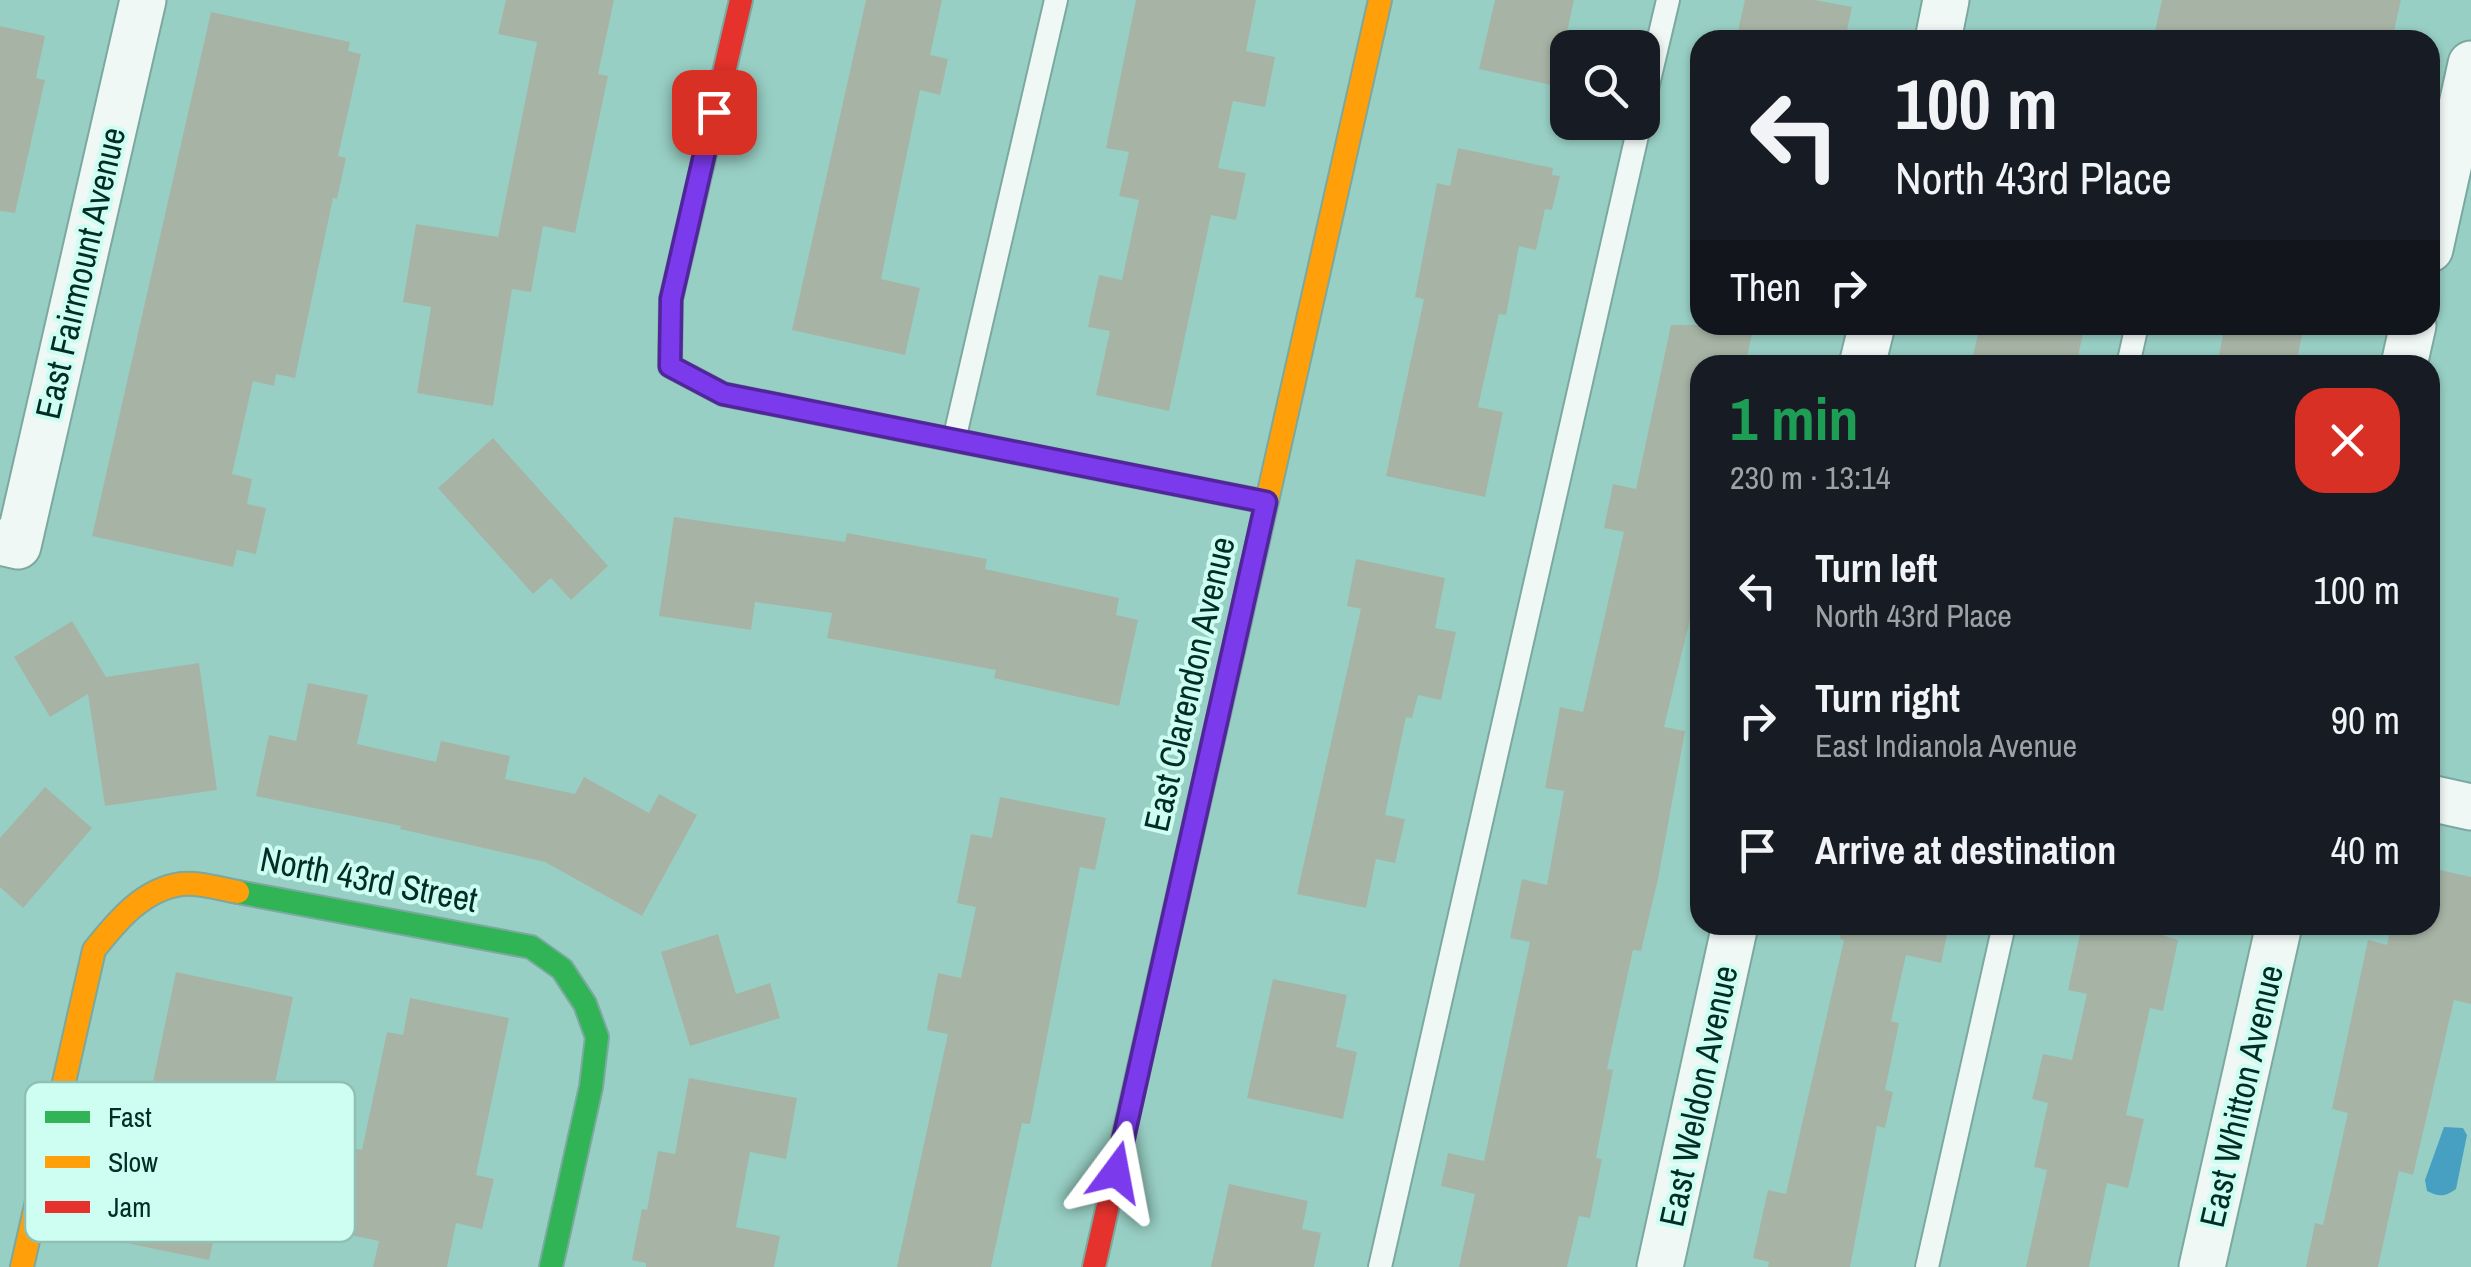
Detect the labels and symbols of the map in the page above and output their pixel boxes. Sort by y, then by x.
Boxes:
pin [672,70,757,155]
street label: East Fairmount Avenue [24,123,136,423]
street label: East Clarendon Avenue [1132,532,1246,836]
street label: North 43rd Street [256,835,482,923]
street label: East Whitton Avenue [2188,960,2294,1232]
street label: East Weldon Avenue [1647,961,1749,1231]
legend [25,1082,355,1242]
text: Fast [108,1098,152,1136]
position arrow [1064,1120,1168,1224]
text: Slow [108,1143,158,1181]
text: Jam [108,1188,151,1226]

